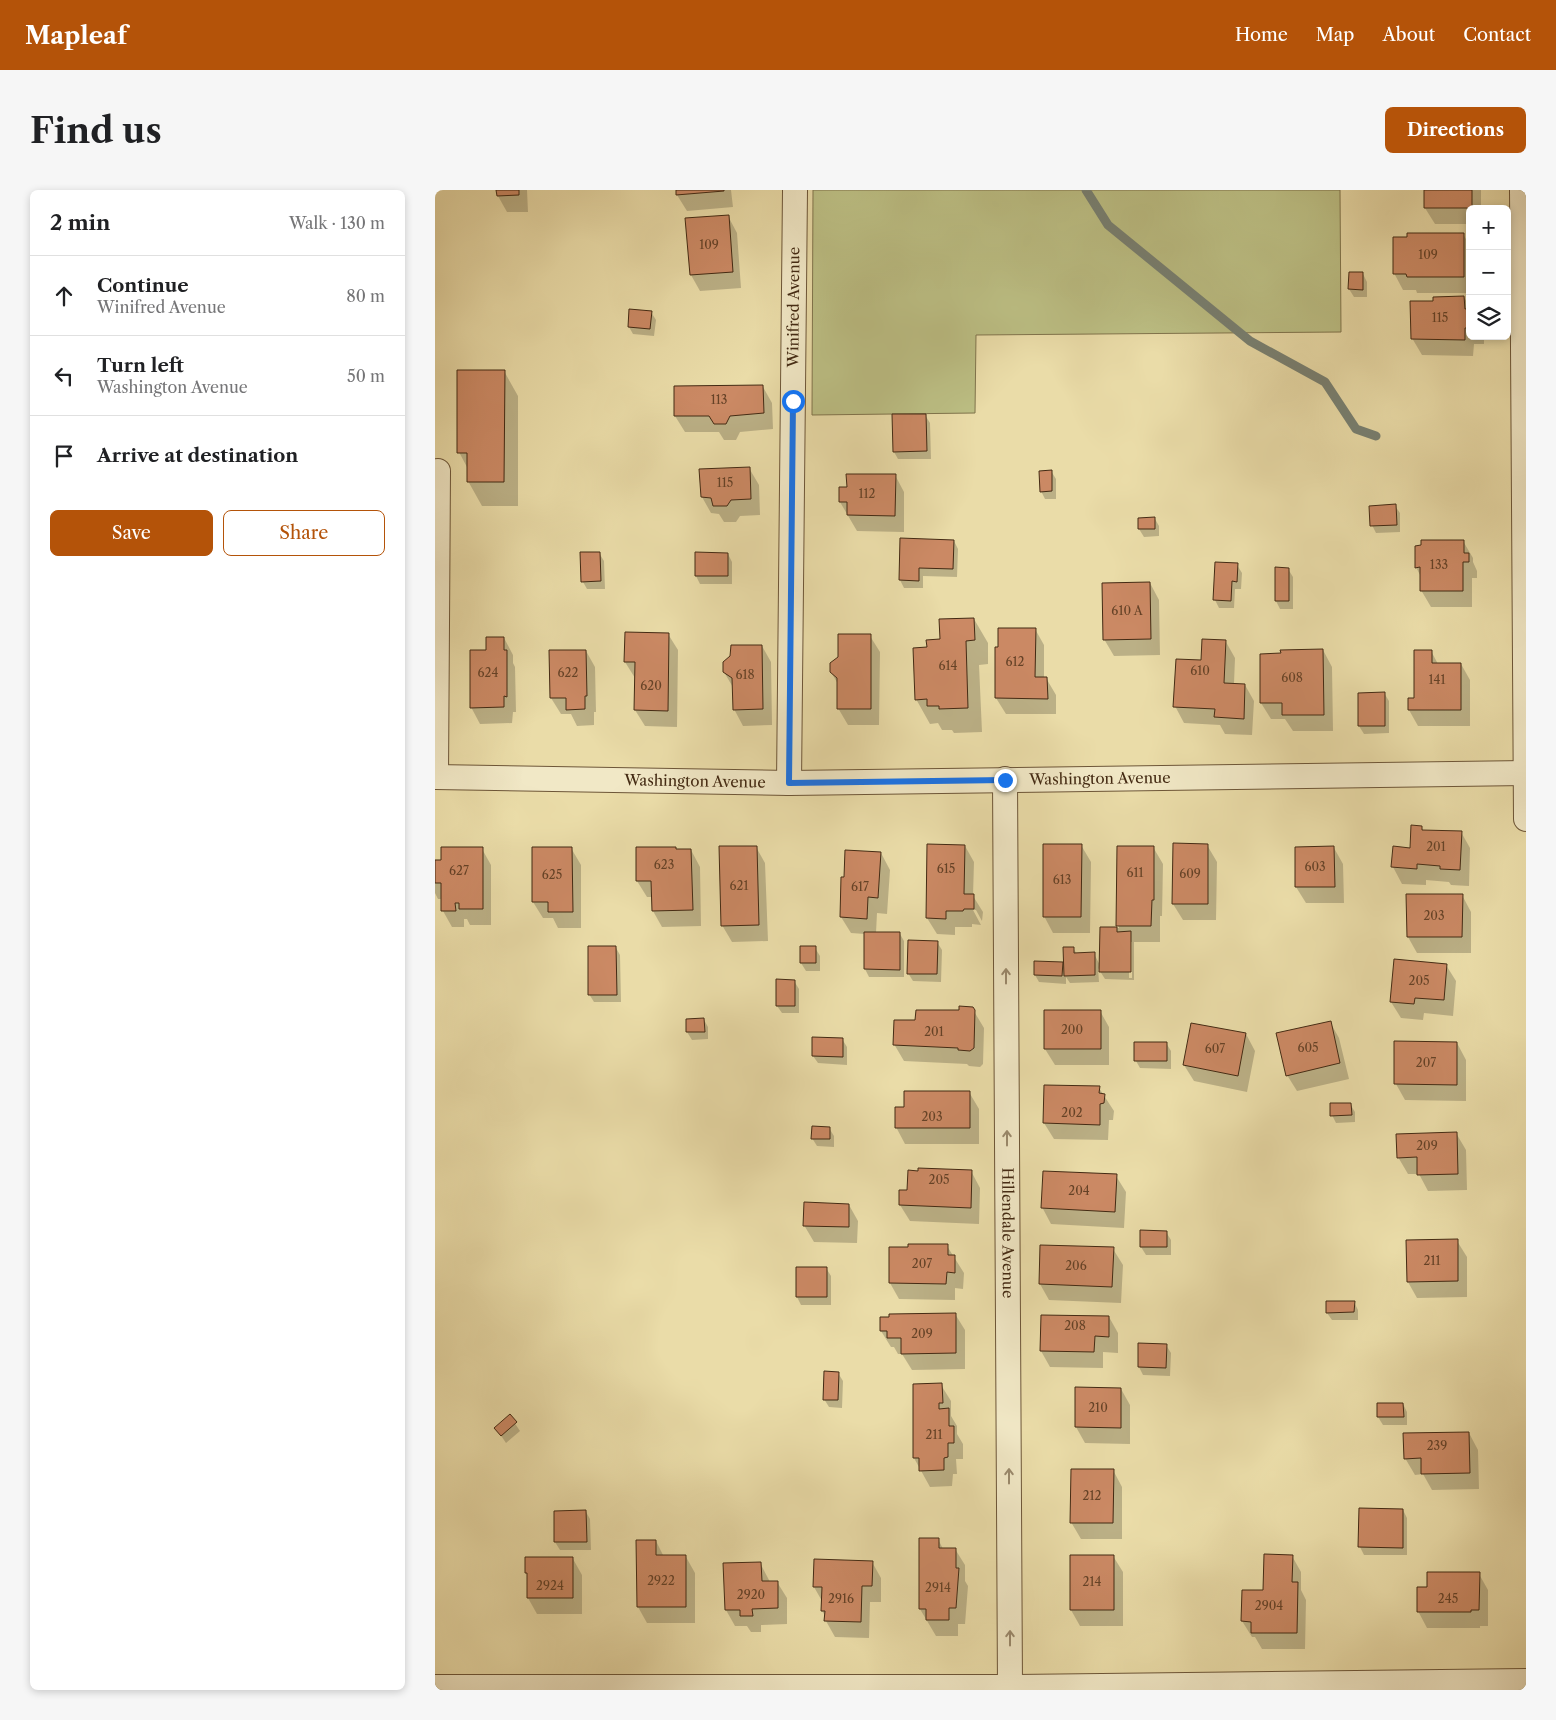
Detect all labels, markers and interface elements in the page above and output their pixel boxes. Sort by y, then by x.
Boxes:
text: Mapleaf [25,21,127,50]
text: Home [1235,24,1288,46]
text: Map [1316,24,1354,46]
text: About [1382,24,1435,46]
text: Contact [1463,24,1531,46]
button: Directions [1385,107,1526,153]
text: Find us [30,109,162,152]
map controls [1466,205,1511,340]
button: + [1466,205,1511,250]
text: 2 min [50,210,110,235]
text: Walk · 130 m [289,213,385,233]
house number: 109 [699,237,719,252]
street label: Winifred Avenue [783,247,803,368]
house number: 109 [1418,247,1438,262]
button: − [1466,250,1511,295]
text: Continue [97,274,189,297]
icon: ahead [50,282,78,310]
text: 80 m [346,286,385,306]
button: layers [1466,295,1511,340]
text: Winifred Avenue [97,297,226,317]
house number: 115 [1432,310,1448,325]
text: Turn left [97,354,184,377]
icon: left [50,362,78,390]
text: 50 m [347,366,385,386]
text: Washington Avenue [97,377,248,397]
route start [782,390,805,413]
house number: 113 [711,392,727,407]
icon: arrive [50,442,78,470]
text: Arrive at destination [97,444,298,467]
house number: 115 [717,475,733,490]
house number: 112 [859,486,876,501]
button: Save [50,510,213,556]
button: Share [223,510,385,556]
house number: 133 [1430,557,1448,572]
house number: 610 A [1111,603,1144,618]
house number: 612 [1006,654,1025,669]
house number: 614 [938,658,958,673]
house number: 610 [1190,663,1210,678]
house number: 624 [478,665,498,680]
house number: 622 [558,665,579,680]
house number: 618 [735,667,755,682]
house number: 608 [1281,670,1303,685]
house number: 141 [1428,672,1446,687]
house number: 620 [640,678,662,693]
street label: Washington Avenue [1028,768,1171,789]
route end [994,769,1017,792]
street label: Washington Avenue [623,770,766,792]
house number: 201 [1426,839,1446,854]
house number: 623 [654,857,674,872]
house number: 603 [1304,859,1326,874]
house number: 615 [937,861,955,876]
house number: 627 [449,863,469,878]
house number: 611 [1126,865,1144,880]
house number: 609 [1179,866,1201,881]
house number: 625 [542,867,562,882]
house number: 613 [1053,872,1071,887]
house number: 621 [730,878,748,893]
house number: 617 [851,879,869,894]
house number: 203 [1423,908,1445,923]
one-way arrow [1001,968,1011,984]
house number: 205 [1408,973,1430,988]
house number: 200 [1061,1022,1083,1037]
house number: 201 [924,1024,944,1039]
house number: 605 [1297,1040,1319,1055]
house number: 607 [1205,1041,1225,1056]
house number: 207 [1416,1055,1436,1070]
house number: 202 [1061,1105,1083,1120]
house number: 203 [921,1109,943,1124]
one-way arrow [1002,1130,1012,1146]
house number: 209 [1416,1138,1438,1153]
street label: Hillendale Avenue [998,1168,1018,1298]
house number: 205 [928,1172,950,1187]
house number: 204 [1068,1183,1090,1198]
house number: 211 [1424,1253,1441,1268]
house number: 207 [912,1256,932,1271]
house number: 206 [1065,1258,1087,1273]
house number: 208 [1064,1318,1086,1333]
house number: 209 [911,1326,933,1341]
house number: 210 [1088,1400,1108,1415]
house number: 211 [926,1427,943,1442]
house number: 239 [1427,1438,1447,1453]
one-way arrow [1004,1468,1014,1484]
house number: 212 [1083,1488,1102,1503]
house number: 2922 [647,1573,675,1588]
house number: 214 [1083,1574,1102,1589]
house number: 2924 [536,1578,564,1593]
house number: 2914 [925,1580,951,1595]
house number: 2920 [737,1587,765,1602]
house number: 2916 [828,1591,854,1606]
house number: 245 [1438,1591,1458,1606]
house number: 2904 [1255,1598,1283,1613]
one-way arrow [1005,1630,1015,1646]

